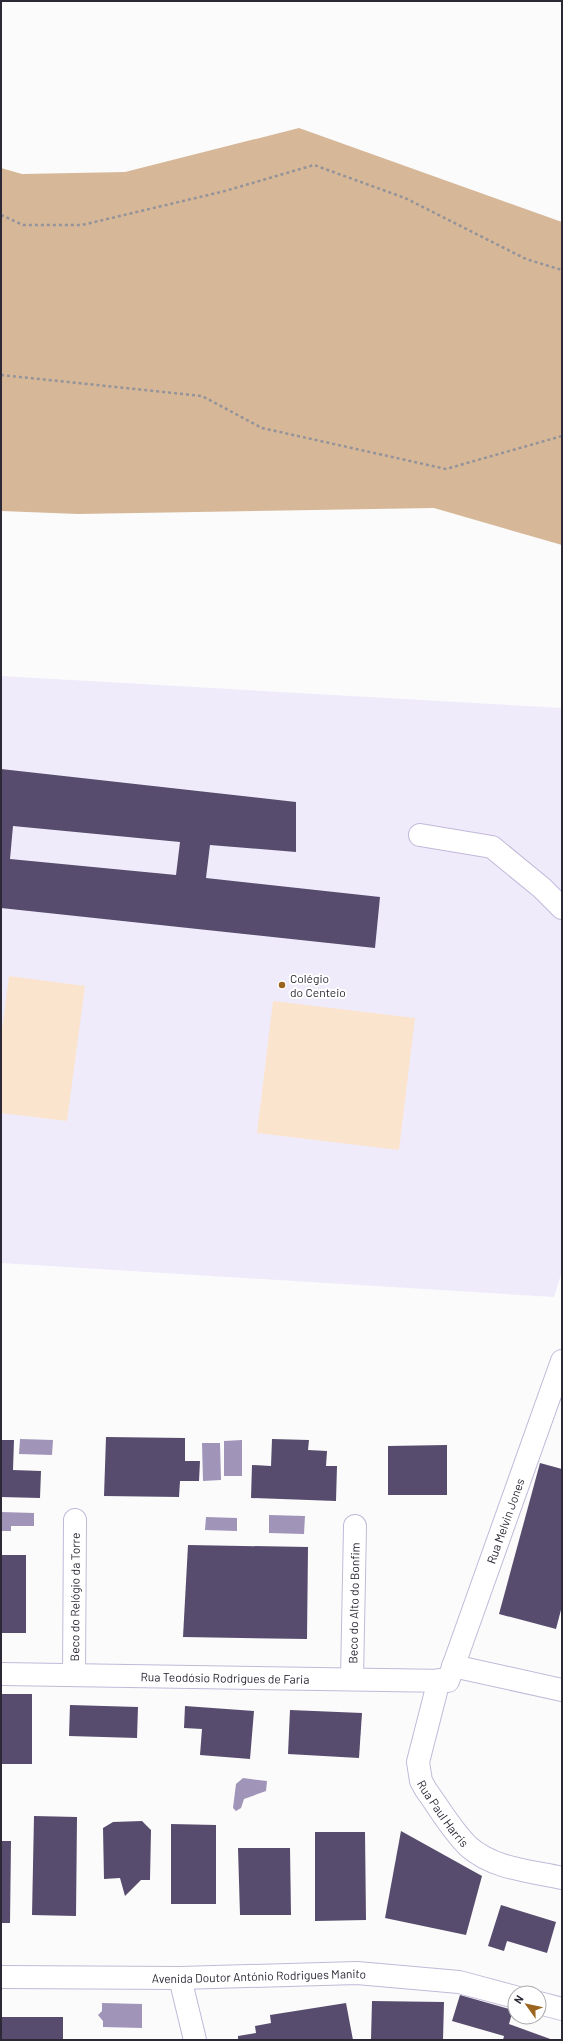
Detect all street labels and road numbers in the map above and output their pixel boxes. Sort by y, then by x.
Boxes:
street label: Rua Melvin Jones [483,1476,527,1566]
street label: Beco do Relógio da Torre [67,1533,82,1661]
street label: Beco do Alto do Bonfim [345,1542,362,1664]
street label: Rua Teodósio Rodrigues de Faria [140,1669,309,1686]
street label: Rua Paul Harris [415,1777,472,1850]
street label: Avenida Doutor António Rodrigues Manito [152,1966,367,1985]

